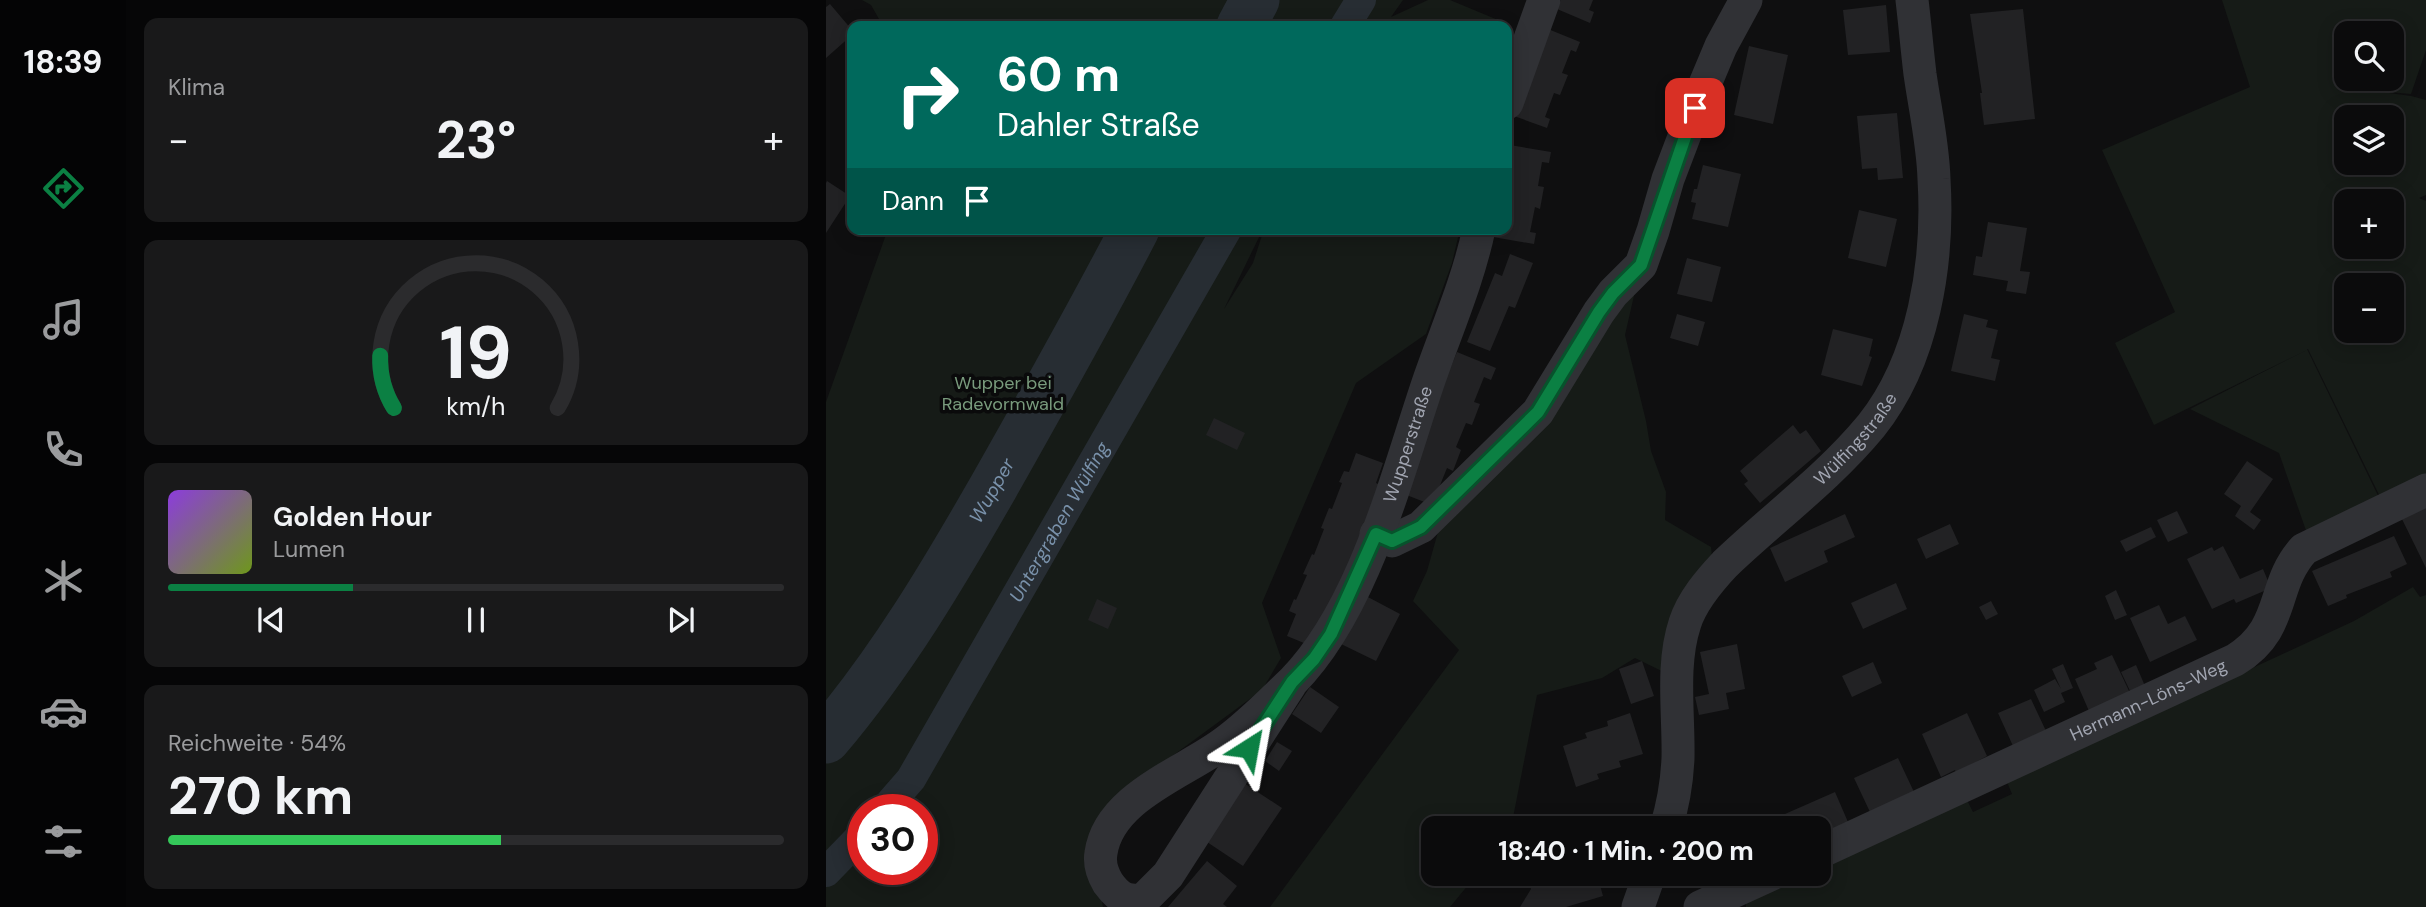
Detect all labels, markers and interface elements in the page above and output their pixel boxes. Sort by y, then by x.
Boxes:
map controls [2334,21,2404,343]
button: search [2334,21,2404,91]
text: 18:39 [24,41,102,83]
text: 60 m [997,42,1120,106]
icon: right [882,49,973,140]
text: Klima [168,72,225,102]
pin [1665,78,1725,138]
icon: arrive [1676,89,1714,127]
text: Dahler Straße [997,104,1200,146]
button: layers [2334,105,2404,175]
text: 23° [436,106,516,174]
text: − [168,115,189,165]
text: + [763,115,784,165]
icon: directions [39,164,88,213]
icon: arrive [958,182,996,220]
text: Dann [882,184,944,218]
button: + [2334,189,2404,259]
button: − [2334,273,2404,343]
icon: music [39,295,88,344]
text: 19 [440,307,512,402]
park label: Wupper bei Radevormwald [942,371,1064,416]
street label: Wupperstraße [1378,383,1438,506]
street label: Wülfingstraße [1809,388,1903,491]
text: km/h [446,390,506,423]
icon: phone [39,425,88,474]
water label: Untergraben Wülfing [1003,437,1115,607]
water label: Wupper [963,453,1021,528]
text: Golden Hour [273,500,432,534]
text: Lumen [273,534,345,564]
icon: climate [39,556,88,605]
icon: previous [252,601,290,639]
icon: pause [457,601,495,639]
icon: next [662,601,700,639]
street label: Hermann-Löns-Weg [2066,653,2231,747]
icon: car [39,687,88,736]
position arrow [1212,711,1286,785]
text: Reichweite · 54% [168,728,346,758]
text: 270 km [168,762,353,830]
speed limit sign: 30 [847,794,938,885]
icon: filters [39,817,88,866]
text: 18:40 · 1 Min. · 200 m [1498,834,1754,868]

